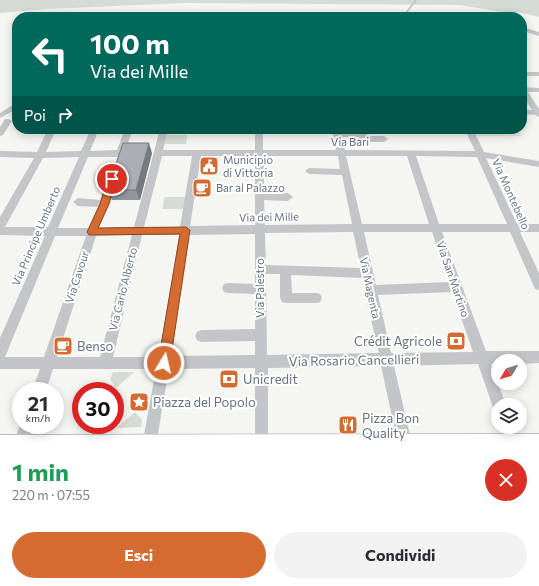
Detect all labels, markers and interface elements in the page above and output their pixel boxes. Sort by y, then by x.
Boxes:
text: 100 m [90,26,170,60]
icon: left [24,28,76,80]
text: Via dei Mille [90,60,188,82]
icon: right [54,104,76,126]
text: Poi [24,106,46,124]
street label: Via Bari [331,135,369,148]
place label: Municipio di Vittoria [223,153,273,179]
public building icon: Municipio di Vittoria [198,155,220,177]
street label: Via Montebello [490,156,533,232]
pin [95,162,129,196]
icon: arrive [101,168,123,190]
cafe icon: Bar al Palazzo [191,177,213,199]
place label: Bar al Palazzo [216,181,285,194]
street label: Via Principe Umberto [9,184,63,287]
street label: Via dei Mille [239,209,299,224]
street label: Via San Martino [434,239,473,319]
street label: Via Carlo Alberto [106,245,139,332]
street label: Via Cavour [62,249,91,305]
street label: Via Magenta [358,256,383,320]
street label: Via Palestro [253,258,266,318]
bank icon: Crédit Agricole [445,330,467,352]
place label: Crédit Agricole [354,333,442,349]
cafe icon: Benso [52,335,74,357]
place label: Benso [77,338,114,354]
position arrow [143,342,185,384]
street label: Via Rosario Cancellieri [288,351,420,369]
north arrow [491,354,527,390]
map controls [491,354,527,434]
bank icon: Unicredit [218,368,240,390]
place label: Unicredit [243,371,298,387]
speed limit sign: 30 [72,382,124,434]
text: 21 [28,391,48,415]
place icon: Piazza del Popolo [128,391,150,413]
place label: Piazza del Popolo [153,394,256,410]
button: layers [491,398,527,434]
place label: Pizza Bon Quality [362,410,419,441]
text: km/h [26,412,50,424]
restaurant icon: Pizza Bon Quality [337,414,359,436]
text: 1 min [12,457,69,486]
button: close [485,459,527,501]
text: 220 m · 07:55 [12,487,90,503]
button: Esci [12,532,266,578]
button: Condividi [274,532,527,578]

